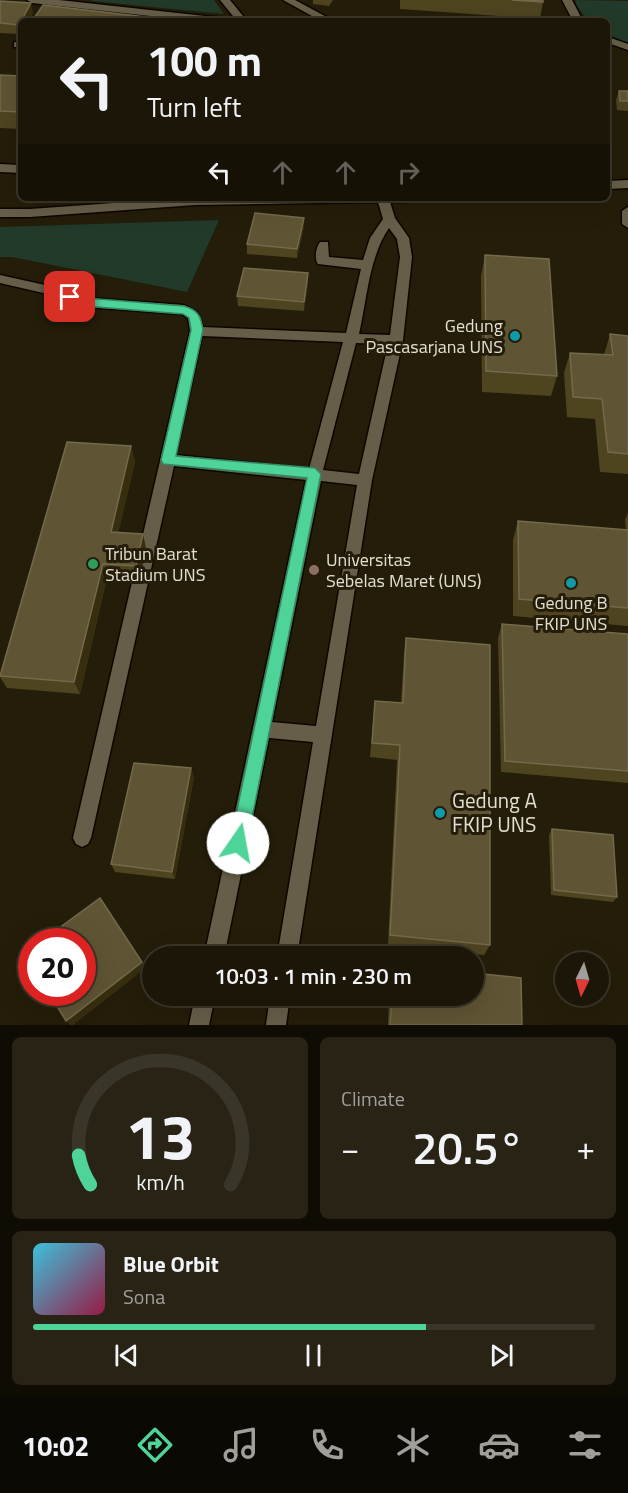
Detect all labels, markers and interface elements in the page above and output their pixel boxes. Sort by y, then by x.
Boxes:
text: 100 m [147,28,262,92]
icon: left [48,42,126,120]
text: Turn left [147,86,241,127]
icon: left [203,156,236,189]
icon: ahead [266,156,299,189]
icon: ahead [329,156,362,189]
icon: right [392,156,425,189]
pin [44,271,95,322]
icon: arrive [53,280,86,313]
place label: Gedung Pascasarjana UNS [365,312,503,360]
marker: Gedung Pascasarjana UNS [508,329,522,343]
place label: Tribun Barat Stadium UNS [105,540,205,588]
place label: Universitas Sebelas Maret (UNS) [326,546,481,594]
marker: Tribun Barat Stadium UNS [86,557,100,571]
marker: Universitas Sebelas Maret (UNS) [307,563,321,577]
marker: Gedung B FKIP UNS [564,576,578,590]
place label: Gedung B FKIP UNS [534,589,608,637]
place label: Gedung A FKIP UNS [452,784,537,840]
marker: Gedung A FKIP UNS [433,806,447,820]
position arrow [206,811,270,875]
speed limit sign: 20 [18,928,96,1006]
north arrow [555,952,609,1006]
map controls [555,952,609,1006]
text: 10:03 · 1 min · 230 m [214,959,412,993]
text: Climate [341,1083,405,1114]
text: 13 [125,1088,195,1183]
text: 20.5° [412,1113,524,1181]
text: − [341,1123,359,1173]
text: + [577,1123,595,1173]
text: km/h [136,1166,184,1198]
text: Blue Orbit [123,1247,219,1281]
text: Sona [123,1281,165,1312]
icon: previous [110,1339,143,1372]
icon: pause [297,1339,330,1372]
icon: next [485,1339,518,1372]
icon: directions [134,1424,176,1466]
icon: music [220,1424,262,1466]
icon: phone [306,1424,348,1466]
icon: climate [392,1424,434,1466]
icon: car [478,1424,520,1466]
icon: filters [564,1424,606,1466]
text: 10:02 [22,1425,89,1466]

